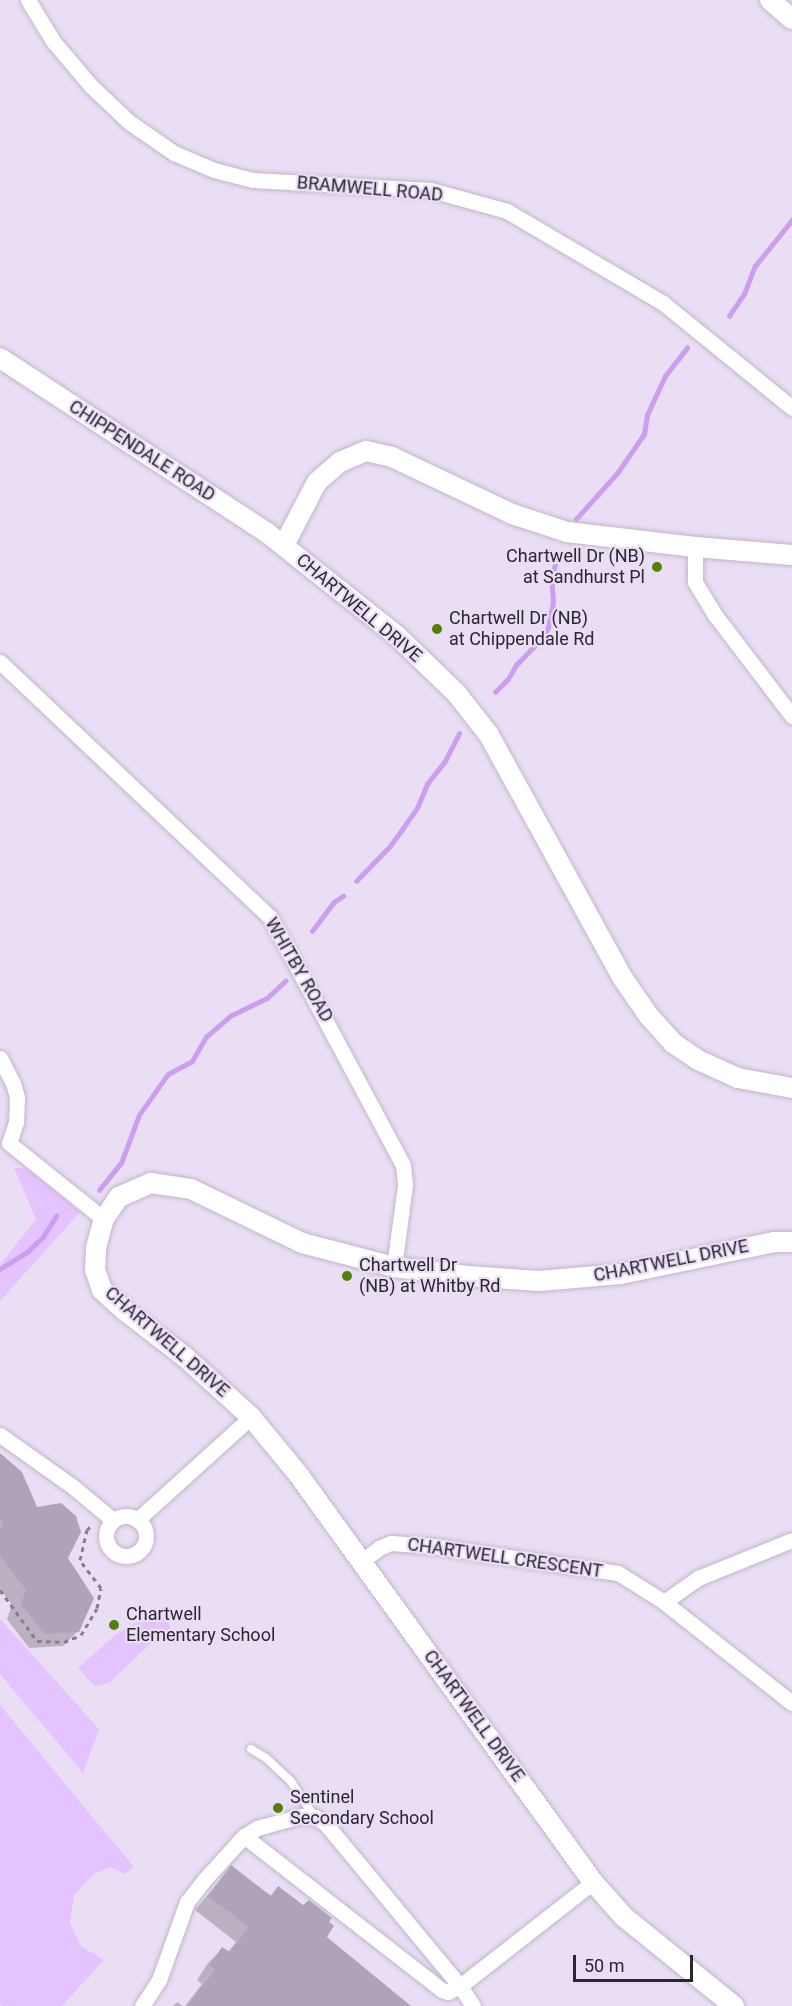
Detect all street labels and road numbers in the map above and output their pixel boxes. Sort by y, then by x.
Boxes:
street label: BRAMWELL ROAD [296,172,444,206]
street label: CHIPPENDALE ROAD [65,396,219,506]
street label: CHARTWELL DRIVE [292,549,426,667]
street label: WHITBY ROAD [260,914,338,1026]
street label: CHARTWELL DRIVE [592,1235,750,1287]
street label: CHARTWELL DRIVE [101,1282,233,1402]
street label: CHARTWELL CRESCENT [406,1534,604,1582]
street label: CHARTWELL DRIVE [419,1646,529,1786]

